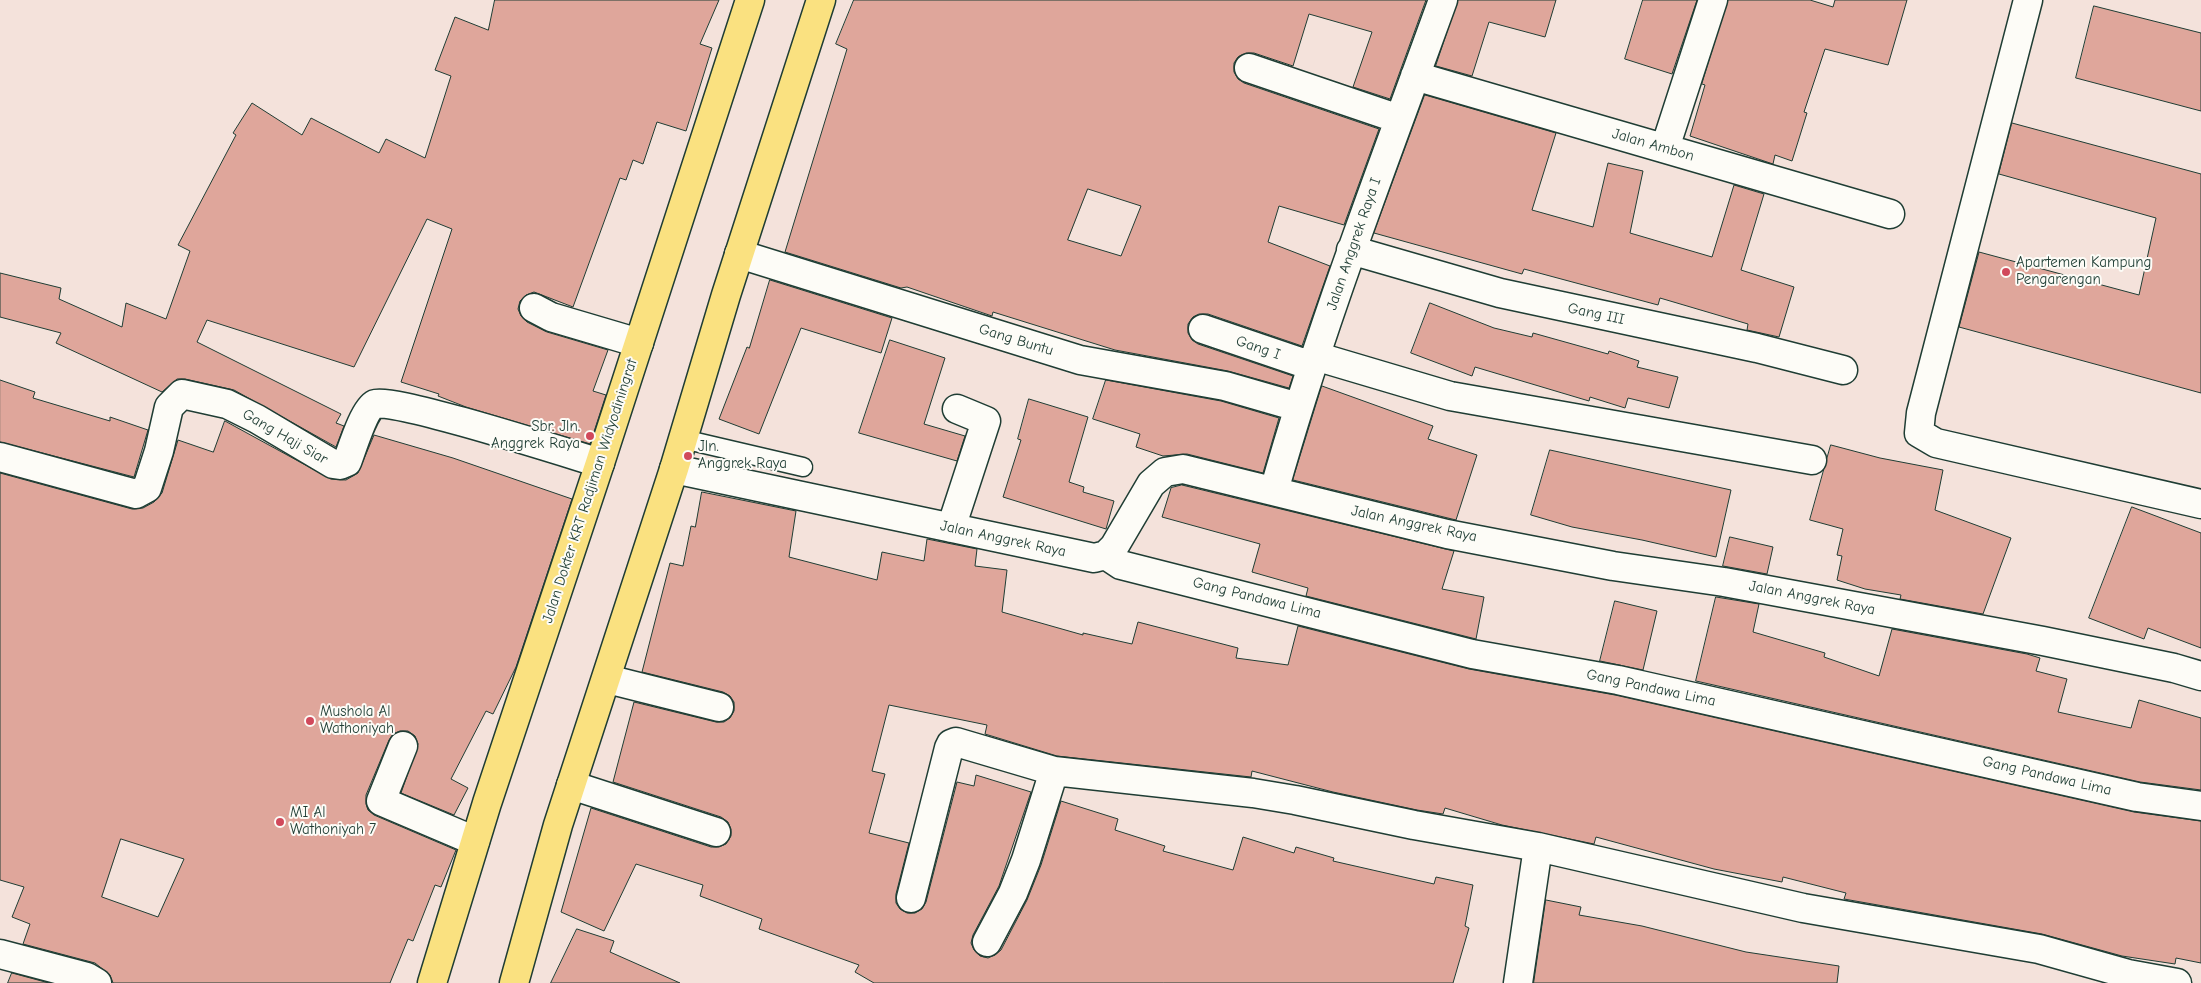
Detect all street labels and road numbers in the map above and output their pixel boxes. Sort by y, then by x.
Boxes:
street label: Jalan Ambon [1610,125,1696,165]
street label: Jalan Anggrek Raya I [1323,175,1385,313]
street label: Gang III [1566,299,1626,329]
street label: Gang Buntu [977,320,1055,360]
street label: Gang I [1234,332,1282,364]
street label: Jalan Dokter KRT Radjiman Widyodiningrat [539,357,641,625]
street label: Gang Haji Siar [239,405,331,469]
street label: Jalan Anggrek Raya [1350,502,1478,546]
street label: Jalan Anggrek Raya [939,517,1067,561]
street label: Gang Pandawa Lima [1191,573,1323,623]
street label: Jalan Anggrek Raya [1747,577,1877,619]
street label: Gang Pandawa Lima [1585,666,1717,710]
street label: Gang Pandawa Lima [1981,752,2113,800]

